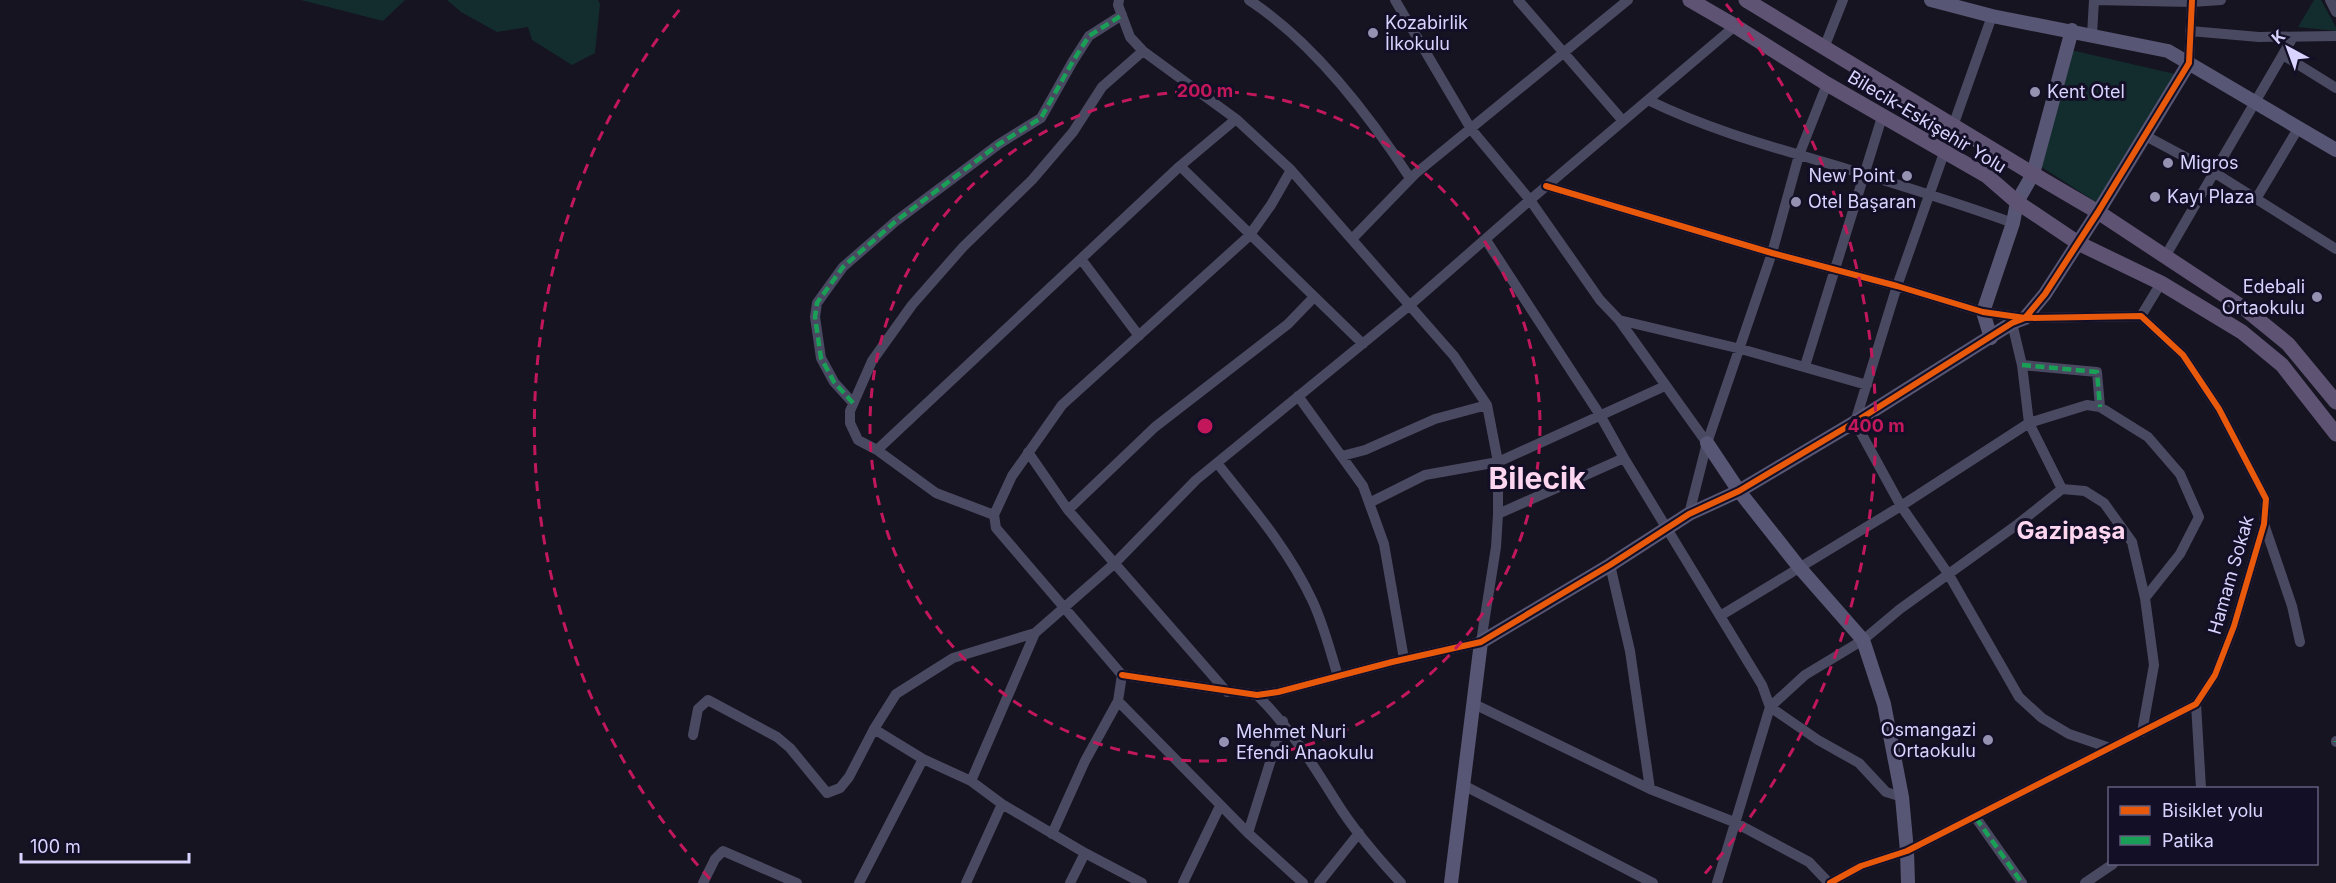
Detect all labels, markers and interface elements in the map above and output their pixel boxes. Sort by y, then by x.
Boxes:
place label: Kozabirlik İlkokulu [1385,12,1468,54]
north arrow [2258,18,2318,78]
text: K [2267,25,2289,48]
marker: Kozabirlik İlkokulu [1366,26,1380,40]
street label: Bilecik-Eskişehir Yolu [1844,66,2010,177]
text: 200 m [1177,80,1233,101]
place label: Kent Otel [2047,81,2125,102]
marker: Kent Otel [2028,85,2042,99]
place label: Migros [2180,152,2238,173]
marker: Migros [2161,156,2175,170]
place label: New Point [1808,165,1895,186]
marker: New Point [1900,169,1914,183]
place label: Kayı Plaza [2167,186,2255,207]
marker: Kayı Plaza [2148,190,2162,204]
place label: Otel Başaran [1808,191,1916,212]
marker: Otel Başaran [1789,195,1803,209]
place label: Edebali Ortaokulu [2222,276,2305,318]
marker: Edebali Ortaokulu [2310,290,2324,304]
text: 400 m [1847,415,1905,436]
centre of rings [1195,416,1215,436]
district label: Bilecik [1488,460,1586,496]
street label: Hamam Sokak [2204,513,2258,637]
district label: Gazipaşa [2017,516,2125,545]
place label: Osmangazi Ortaokulu [1881,719,1976,761]
place label: Mehmet Nuri Efendi Anaokulu [1236,721,1374,763]
marker: Osmangazi Ortaokulu [1981,733,1995,747]
marker: Mehmet Nuri Efendi Anaokulu [1217,735,1231,749]
legend [2108,787,2318,865]
text: Bisiklet yolu [2162,800,2263,821]
scale bar [21,826,189,864]
text: Patika [2162,830,2214,851]
text: 100 m [30,836,81,857]

